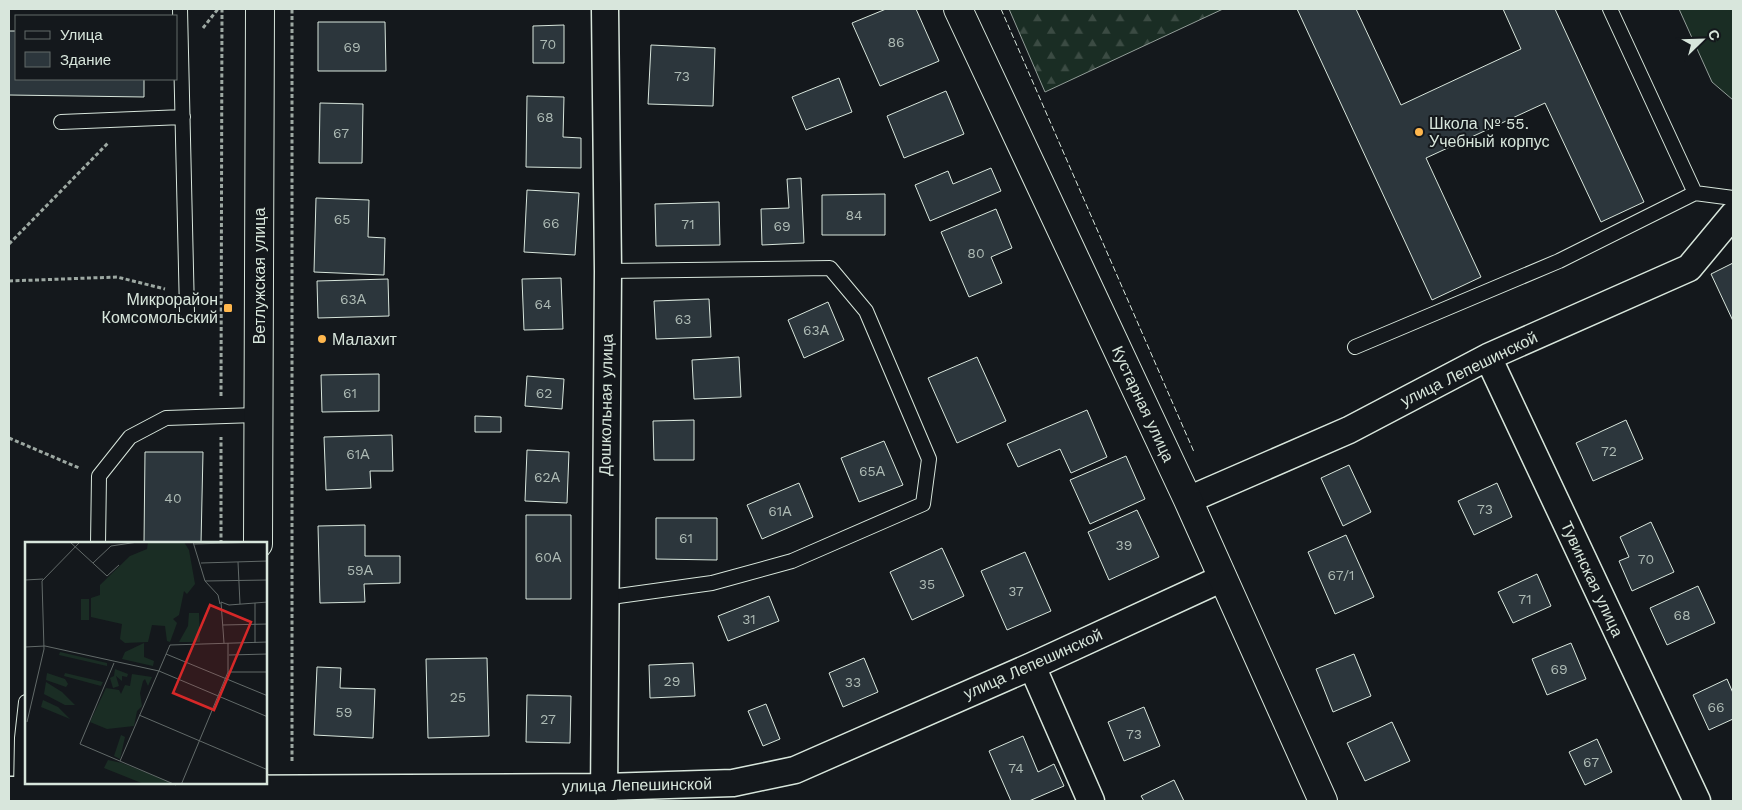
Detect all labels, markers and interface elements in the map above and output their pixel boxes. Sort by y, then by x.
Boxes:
legend [15,15,178,80]
north arrow [1677,15,1727,65]
text: Улица [60,26,103,44]
text: С [1705,27,1723,43]
house number: 86 [887,34,905,50]
house number: 70 [540,36,556,52]
house number: 69 [343,39,361,55]
text: Здание [60,51,111,69]
house number: 73 [674,68,690,84]
house number: 68 [536,109,554,125]
place label: Школа № 55. Учебный корпус [1429,114,1550,151]
house number: 67 [333,125,349,141]
marker: Школа № 55. Учебный корпус [1413,126,1425,138]
house number: 84 [845,207,863,223]
street label: Ветлужская улица [250,208,269,344]
house number: 65 [334,211,350,227]
house number: 66 [542,215,560,231]
house number: 71 [681,216,695,232]
house number: 69 [773,218,791,234]
house number: 80 [967,245,985,261]
place label: Микрорайон Комсомольский [102,290,218,327]
house number: 63А [340,291,367,307]
house number: 64 [534,296,552,312]
marker: Микрорайон Комсомольский [222,302,234,314]
house number: 63 [675,311,691,327]
house number: 63А [803,322,830,338]
street label: улица Лепешинской [1397,328,1541,410]
place label: Малахит [332,330,398,349]
marker: Малахит [316,333,328,345]
street label: Дошкольная улица [595,334,617,476]
street label: Кустарная улица [1108,343,1178,465]
house number: 61 [343,385,357,401]
house number: 62 [536,385,552,401]
house number: 72 [1601,443,1617,459]
house number: 61А [346,446,370,462]
house number: 65А [859,463,886,479]
house number: 62А [534,469,561,485]
house number: 40 [164,490,182,506]
house number: 73 [1477,501,1493,517]
house number: 61А [768,503,792,519]
street label: Тувинская улица [1557,518,1627,640]
house number: 61 [679,530,693,546]
house number: 39 [1116,537,1132,553]
inset map [25,542,268,785]
house number: 60А [535,549,562,565]
house number: 70 [1638,551,1654,567]
house number: 59А [347,562,374,578]
house number: 67/1 [1327,567,1355,583]
house number: 35 [919,576,935,592]
house number: 37 [1008,583,1024,599]
house number: 71 [1518,591,1532,607]
house number: 68 [1673,607,1691,623]
house number: 31 [742,611,756,627]
street label: улица Лепешинской [961,625,1105,703]
house number: 69 [1550,661,1568,677]
house number: 29 [664,673,680,689]
house number: 33 [845,674,861,690]
house number: 25 [450,689,466,705]
house number: 66 [1707,699,1725,715]
house number: 59 [336,704,352,720]
house number: 27 [540,711,556,727]
house number: 73 [1126,726,1142,742]
house number: 67 [1583,754,1599,770]
house number: 74 [1008,760,1024,776]
street label: улица Лепешинской [562,774,712,796]

